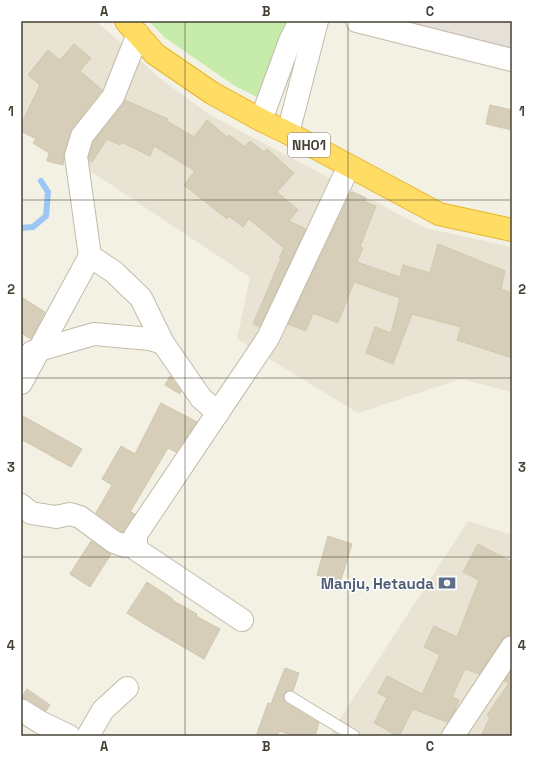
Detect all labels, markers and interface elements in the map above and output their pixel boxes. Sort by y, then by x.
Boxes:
text: A [100,3,109,20]
text: B [262,3,271,20]
text: C [426,3,434,20]
text: 1 [8,103,14,120]
text: 1 [519,103,525,120]
road number: NH01 [288,133,330,157]
text: 2 [7,281,15,298]
text: 2 [518,281,526,298]
text: 3 [7,459,15,476]
text: 3 [518,459,526,476]
bank icon: Manju, Hetauda [437,573,457,593]
place label: Manju, Hetauda [321,574,434,593]
text: 4 [7,637,15,654]
text: 4 [518,637,526,654]
text: A [100,738,109,755]
text: B [262,738,271,755]
text: C [426,738,434,755]

